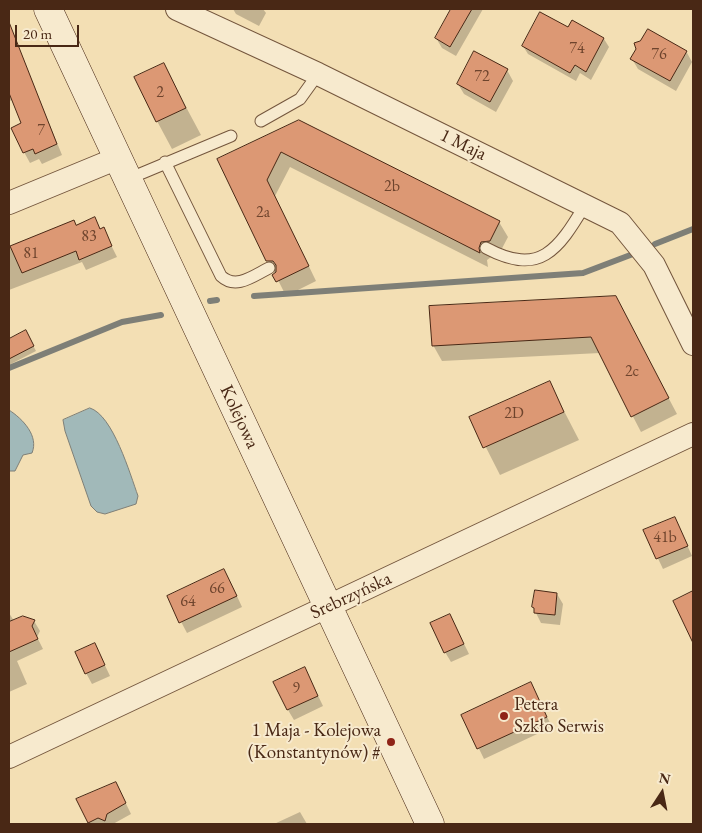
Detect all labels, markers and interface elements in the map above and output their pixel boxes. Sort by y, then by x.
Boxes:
scale bar [18,15,81,47]
text: 20 m [23,24,52,43]
house number: 74 [569,39,585,59]
house number: 76 [651,45,667,65]
house number: 72 [474,67,490,87]
house number: 2 [156,83,164,103]
house number: 7 [37,121,45,141]
street label: 1 Maja [436,124,490,166]
house number: 2b [384,177,400,197]
house number: 2a [256,203,270,223]
house number: 83 [81,227,97,247]
house number: 81 [23,244,39,264]
house number: 2c [625,362,639,382]
street label: Kolejowa [214,381,264,453]
house number: 2D [504,404,524,424]
house number: 41b [653,528,677,548]
street label: Srebrzyńska [307,567,395,625]
house number: 66 [209,579,225,599]
house number: 64 [180,592,196,612]
house number: 9 [292,679,300,699]
place label: Petera Szkło Serwis [514,694,604,738]
marker: Petera Szkło Serwis [498,710,510,722]
place label: 1 Maja - Kolejowa (Konstantynów) # [248,720,381,764]
marker: 1 Maja - Kolejowa (Konstantynów) # [385,736,397,748]
north arrow [637,768,687,818]
text: N [658,768,672,788]

